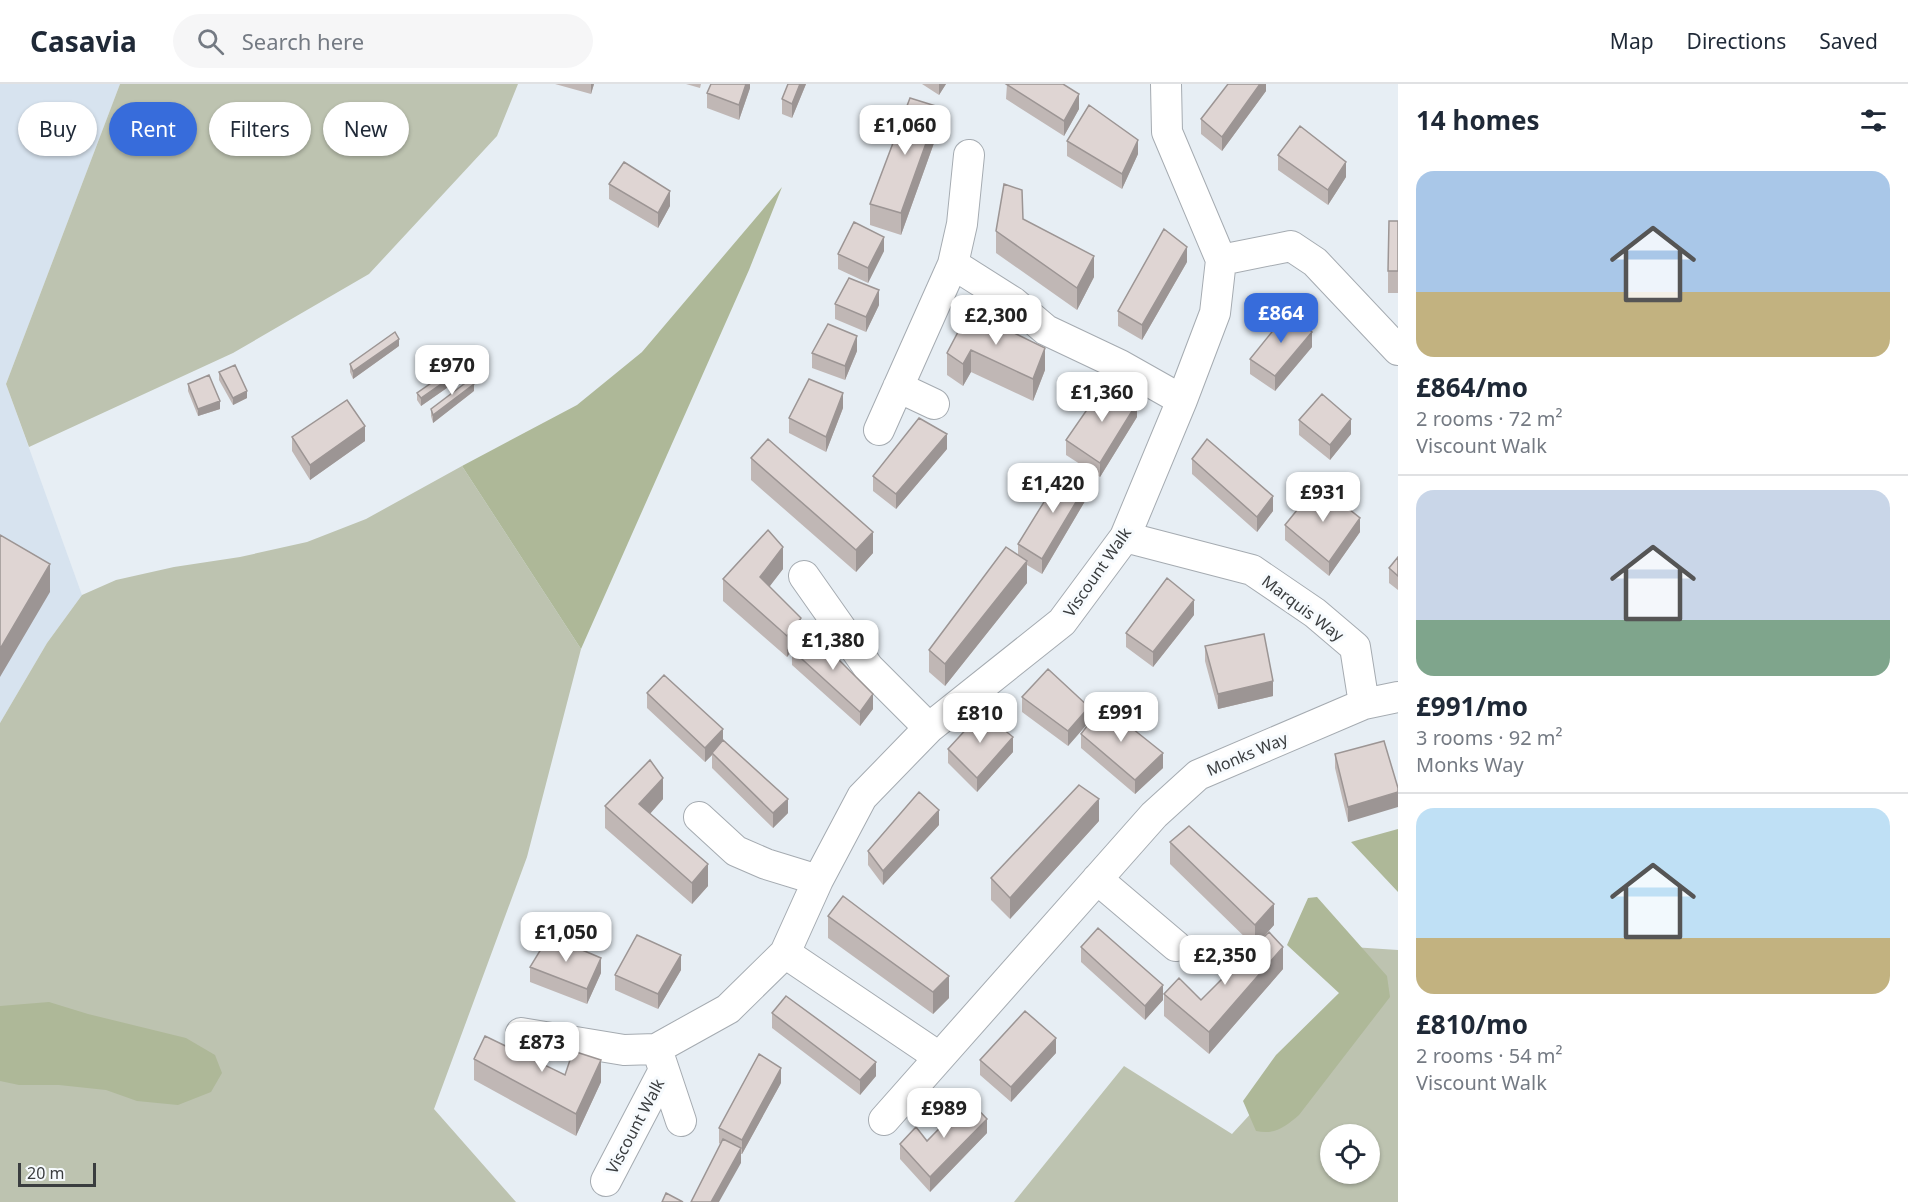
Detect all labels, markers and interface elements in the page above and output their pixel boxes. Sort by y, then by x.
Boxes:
search box [173,14,593,68]
text: Casavia [30,22,137,60]
icon: search [194,25,227,58]
text: Search here [242,26,364,56]
text: Map [1610,27,1654,55]
text: Directions [1687,27,1786,55]
text: Saved [1819,27,1878,55]
chip: Buy [18,102,97,156]
chip: Rent [109,102,197,156]
chip: Filters [209,102,311,156]
chip: New [323,102,409,156]
text: 14 homes [1416,102,1540,138]
icon: filters [1857,104,1890,137]
pin: £1,060 [856,105,954,156]
text: £1,060 [874,111,936,138]
icon: home [1599,210,1707,318]
pin: £864 [1245,293,1317,344]
pin: £2,300 [947,295,1045,346]
text: £864 [1258,299,1304,326]
text: £2,300 [965,301,1027,328]
pin: £970 [416,345,488,396]
text: £970 [429,351,475,378]
text: £864/mo [1416,369,1528,405]
pin: £1,360 [1053,372,1151,423]
text: £1,360 [1071,378,1133,405]
text: 2 rooms · 72 m² [1416,405,1563,432]
text: Viscount Walk [1416,432,1547,459]
pin: £1,420 [1004,463,1102,514]
text: £1,420 [1022,469,1084,496]
pin: £931 [1287,472,1359,523]
text: £931 [1300,478,1346,505]
street label: Viscount Walk [1058,522,1136,621]
icon: home [1599,529,1707,637]
street label: Marquis Way [1258,570,1349,647]
pin: £1,380 [784,620,882,671]
text: £1,380 [802,626,864,653]
text: £991/mo [1416,688,1528,724]
pin: £991 [1085,692,1157,743]
pin: £810 [944,693,1016,744]
text: £991 [1098,698,1144,725]
text: £810 [957,699,1003,726]
text: 3 rooms · 92 m² [1416,724,1563,751]
street label: Monks Way [1203,727,1292,781]
text: Monks Way [1416,751,1524,778]
icon: home [1599,847,1707,955]
pin: £1,050 [517,912,615,963]
text: £1,050 [535,918,597,945]
pin: £2,350 [1176,935,1274,986]
text: £2,350 [1194,941,1256,968]
text: £810/mo [1416,1006,1528,1042]
pin: £873 [506,1022,578,1073]
text: £873 [519,1028,565,1055]
text: 2 rooms · 54 m² [1416,1042,1563,1069]
text: Viscount Walk [1416,1069,1547,1096]
street label: Viscount Walk [601,1074,669,1177]
pin: £989 [908,1088,980,1139]
text: £989 [921,1094,967,1121]
map controls [1320,1124,1380,1184]
button: locate [1320,1124,1380,1184]
scale bar [18,1160,96,1188]
text: 20 m [27,1162,64,1184]

